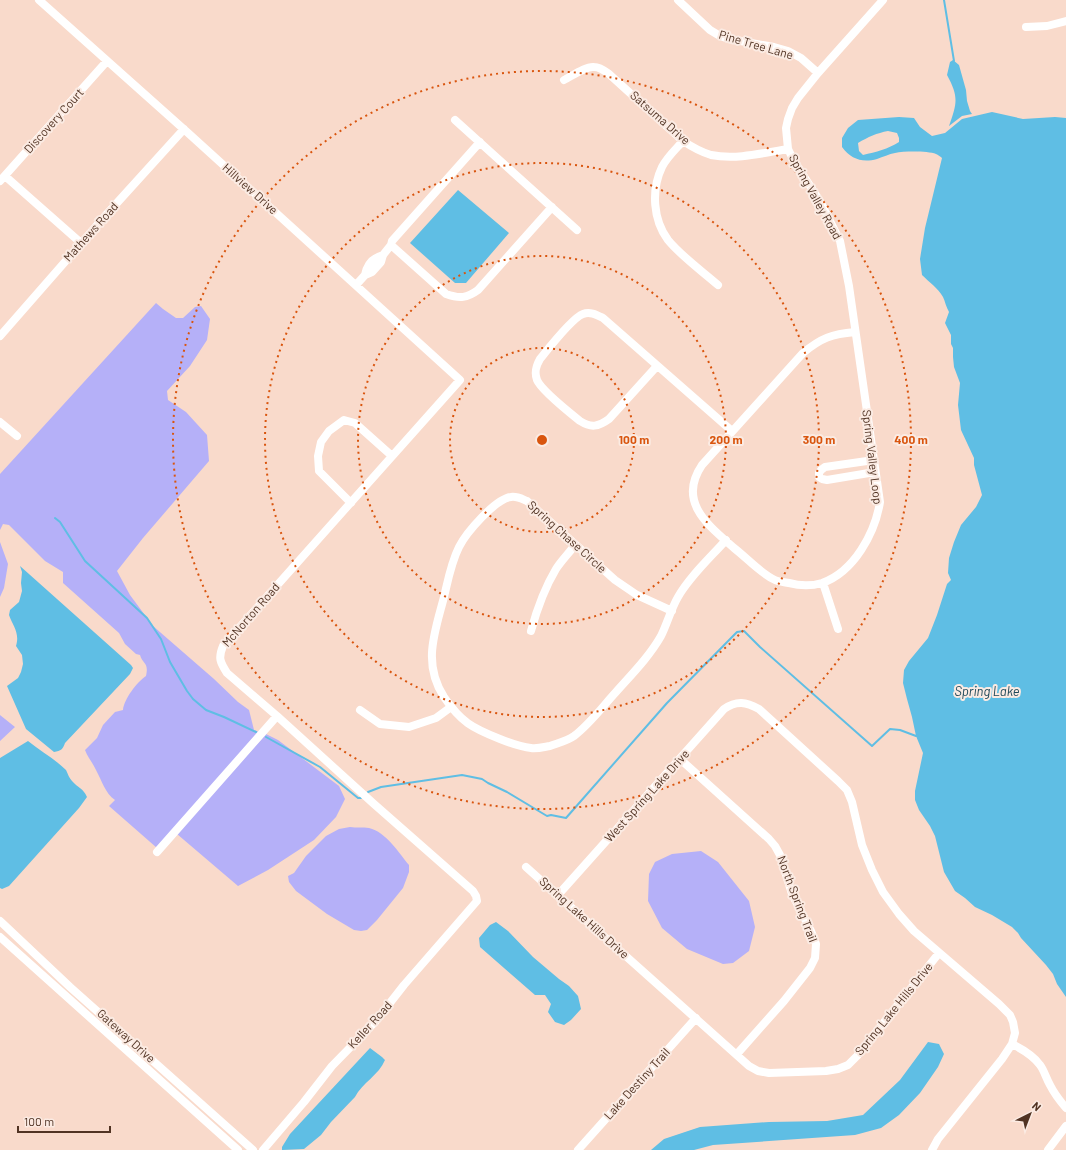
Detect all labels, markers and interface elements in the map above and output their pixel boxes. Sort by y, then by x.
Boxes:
street label: Pine Tree Lane [717,27,795,61]
street label: Discovery Court [20,85,86,156]
street label: Satsuma Drive [628,87,693,147]
street label: Spring Valley Road [787,151,845,242]
street label: Hillview Drive [220,160,281,217]
street label: Mathews Road [60,199,120,264]
street label: Spring Valley Loop [860,409,886,505]
text: 100 m [619,432,649,446]
text: 200 m [710,432,742,446]
text: 300 m [803,432,835,446]
text: 400 m [894,432,928,446]
centre of rings [535,433,549,447]
street label: Spring Chase Circle [526,497,610,575]
street label: McNorton Road [219,580,282,649]
water label: Spring Lake [954,683,1020,699]
street label: West Spring Lake Drive [601,746,691,844]
street label: North Spring Trail [775,854,821,944]
street label: Spring Lake Hills Drive [537,874,632,961]
street label: Spring Lake Hills Drive [852,959,935,1058]
street label: Keller Road [344,998,394,1051]
street label: Gateway Drive [95,1006,158,1065]
street label: Lake Destiny Trail [601,1045,672,1122]
north arrow [1010,1094,1050,1134]
text: N [1030,1099,1044,1113]
scale bar [18,1108,110,1134]
text: 100 m [24,1114,54,1128]

